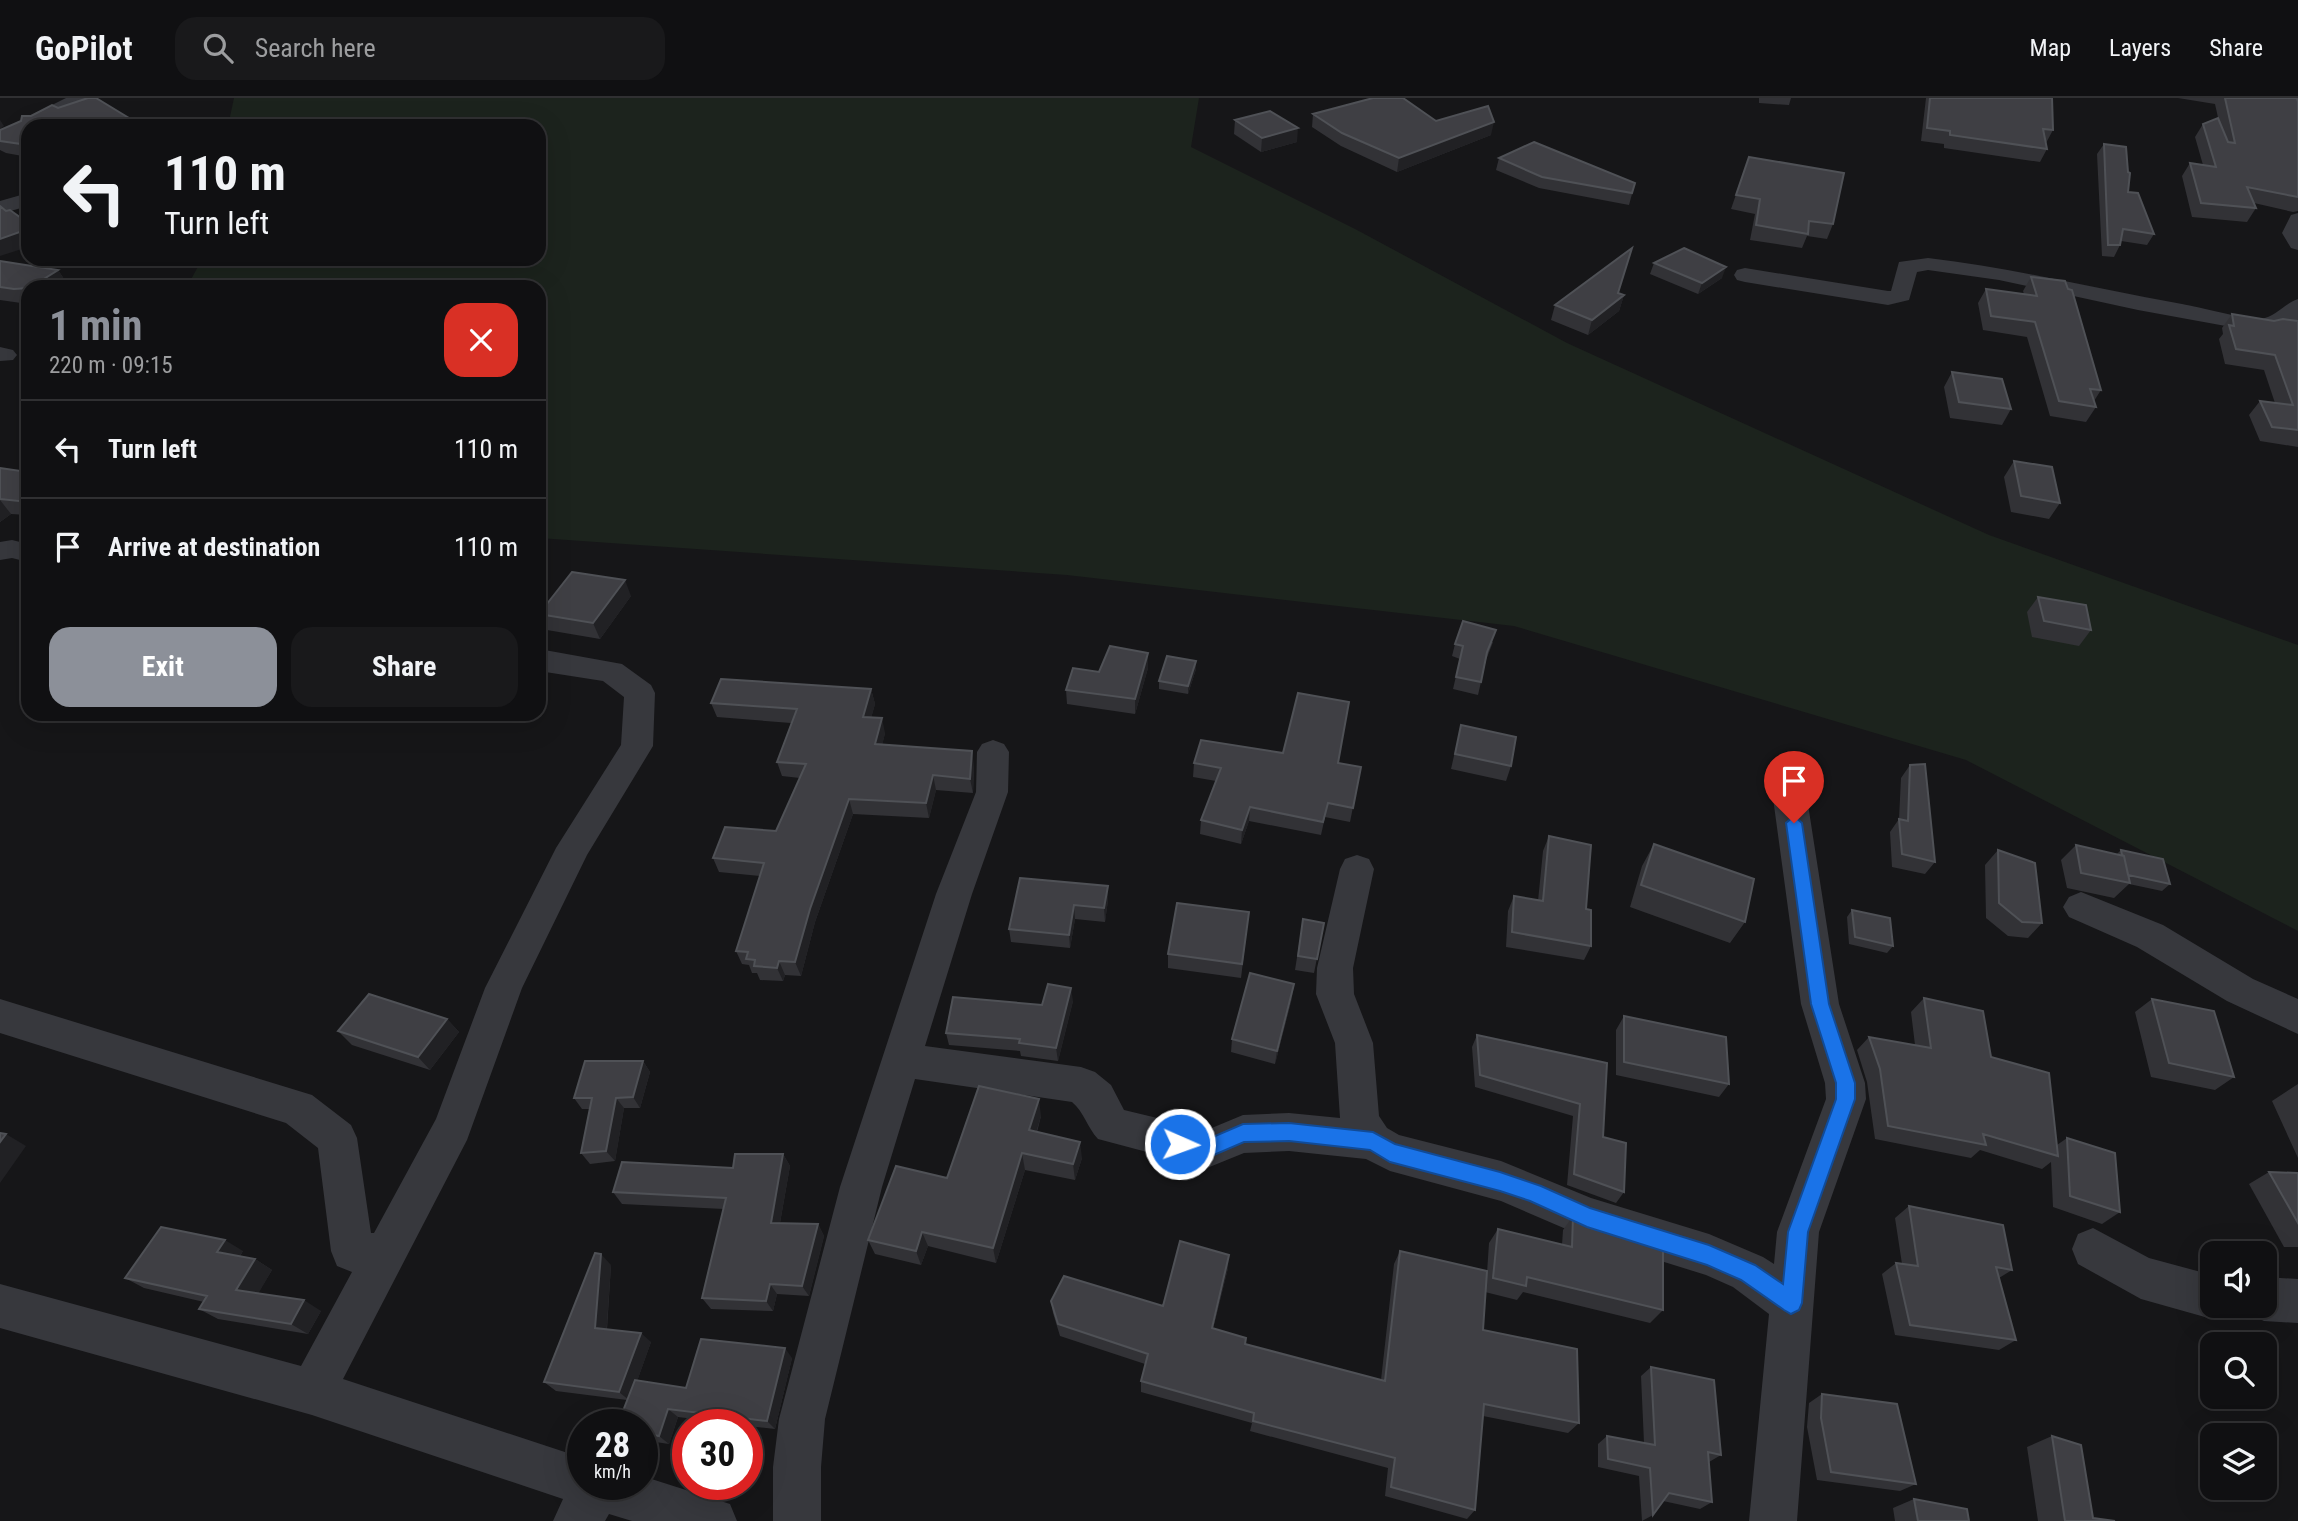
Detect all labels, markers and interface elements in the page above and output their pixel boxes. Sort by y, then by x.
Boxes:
search box [175,17,665,80]
text: GoPilot [35,29,133,68]
icon: search [199,29,237,67]
text: Search here [255,33,376,63]
text: Map [2030,34,2071,62]
text: Layers [2109,34,2171,62]
text: Share [2209,34,2263,62]
text: 110 m [164,145,286,202]
icon: left [49,147,140,238]
text: Turn left [164,204,269,242]
text: 1 min [49,301,142,350]
button: close [444,303,518,377]
text: 220 m · 09:15 [49,352,173,379]
icon: left [49,430,87,468]
text: Turn left [108,434,197,464]
text: 110 m [454,434,518,464]
icon: arrive [49,528,87,566]
text: Arrive at destination [108,532,320,562]
text: 110 m [454,532,518,562]
button: Exit [49,627,277,707]
button: Share [291,627,518,707]
pin [1764,751,1824,823]
icon: arrive [1775,762,1813,800]
position arrow [1143,1107,1217,1181]
map controls [2200,1241,2277,1500]
button: sound [2200,1241,2277,1318]
button: search [2200,1332,2277,1409]
speed limit sign: 30 [672,1409,763,1500]
button: layers [2200,1423,2277,1500]
text: 28 [595,1425,630,1466]
text: km/h [594,1461,631,1482]

